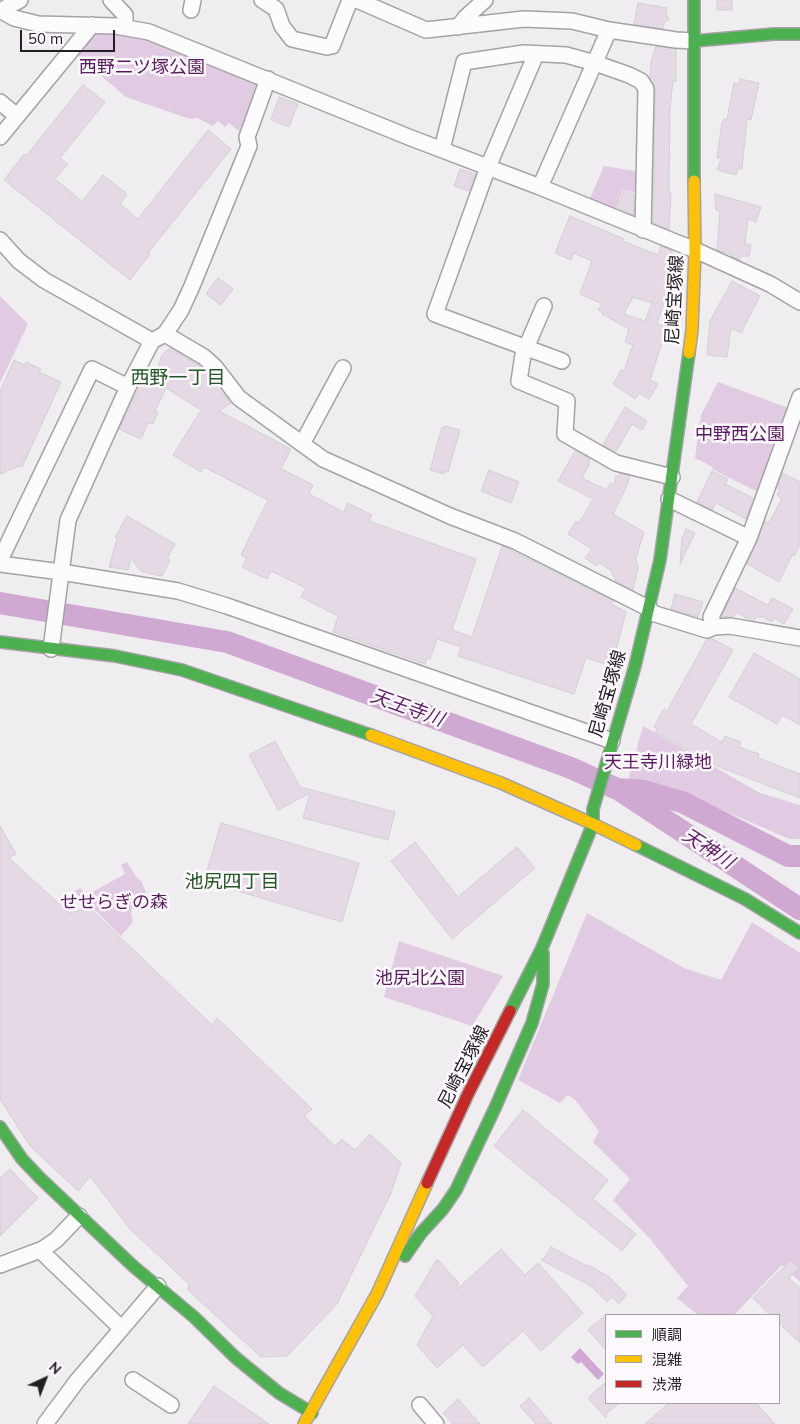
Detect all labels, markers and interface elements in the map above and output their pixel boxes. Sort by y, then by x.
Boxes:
scale bar [22,20,118,52]
text: 50 m [28,29,63,48]
park label: 西野二ツ塚公園 [79,57,205,79]
street label: 尼崎宝塚線 [662,254,688,346]
district label: 西野一丁目 [131,367,225,389]
park label: 中野西公園 [695,424,785,446]
street label: 尼崎宝塚線 [585,648,631,740]
water label: 天王寺川 [367,684,447,732]
park label: 天王寺川緑地 [604,752,712,774]
water label: 天神川 [678,824,738,874]
district label: 池尻四丁目 [185,871,279,893]
park label: せせらぎの森 [60,892,168,914]
park label: 池尻北公園 [375,968,465,990]
street label: 尼崎宝塚線 [434,1022,494,1112]
legend [605,1314,780,1404]
text: 順調 [652,1325,682,1344]
text: 混雑 [652,1350,682,1369]
north arrow [20,1354,70,1404]
text: N [45,1358,65,1378]
text: 渋滞 [652,1375,682,1394]

